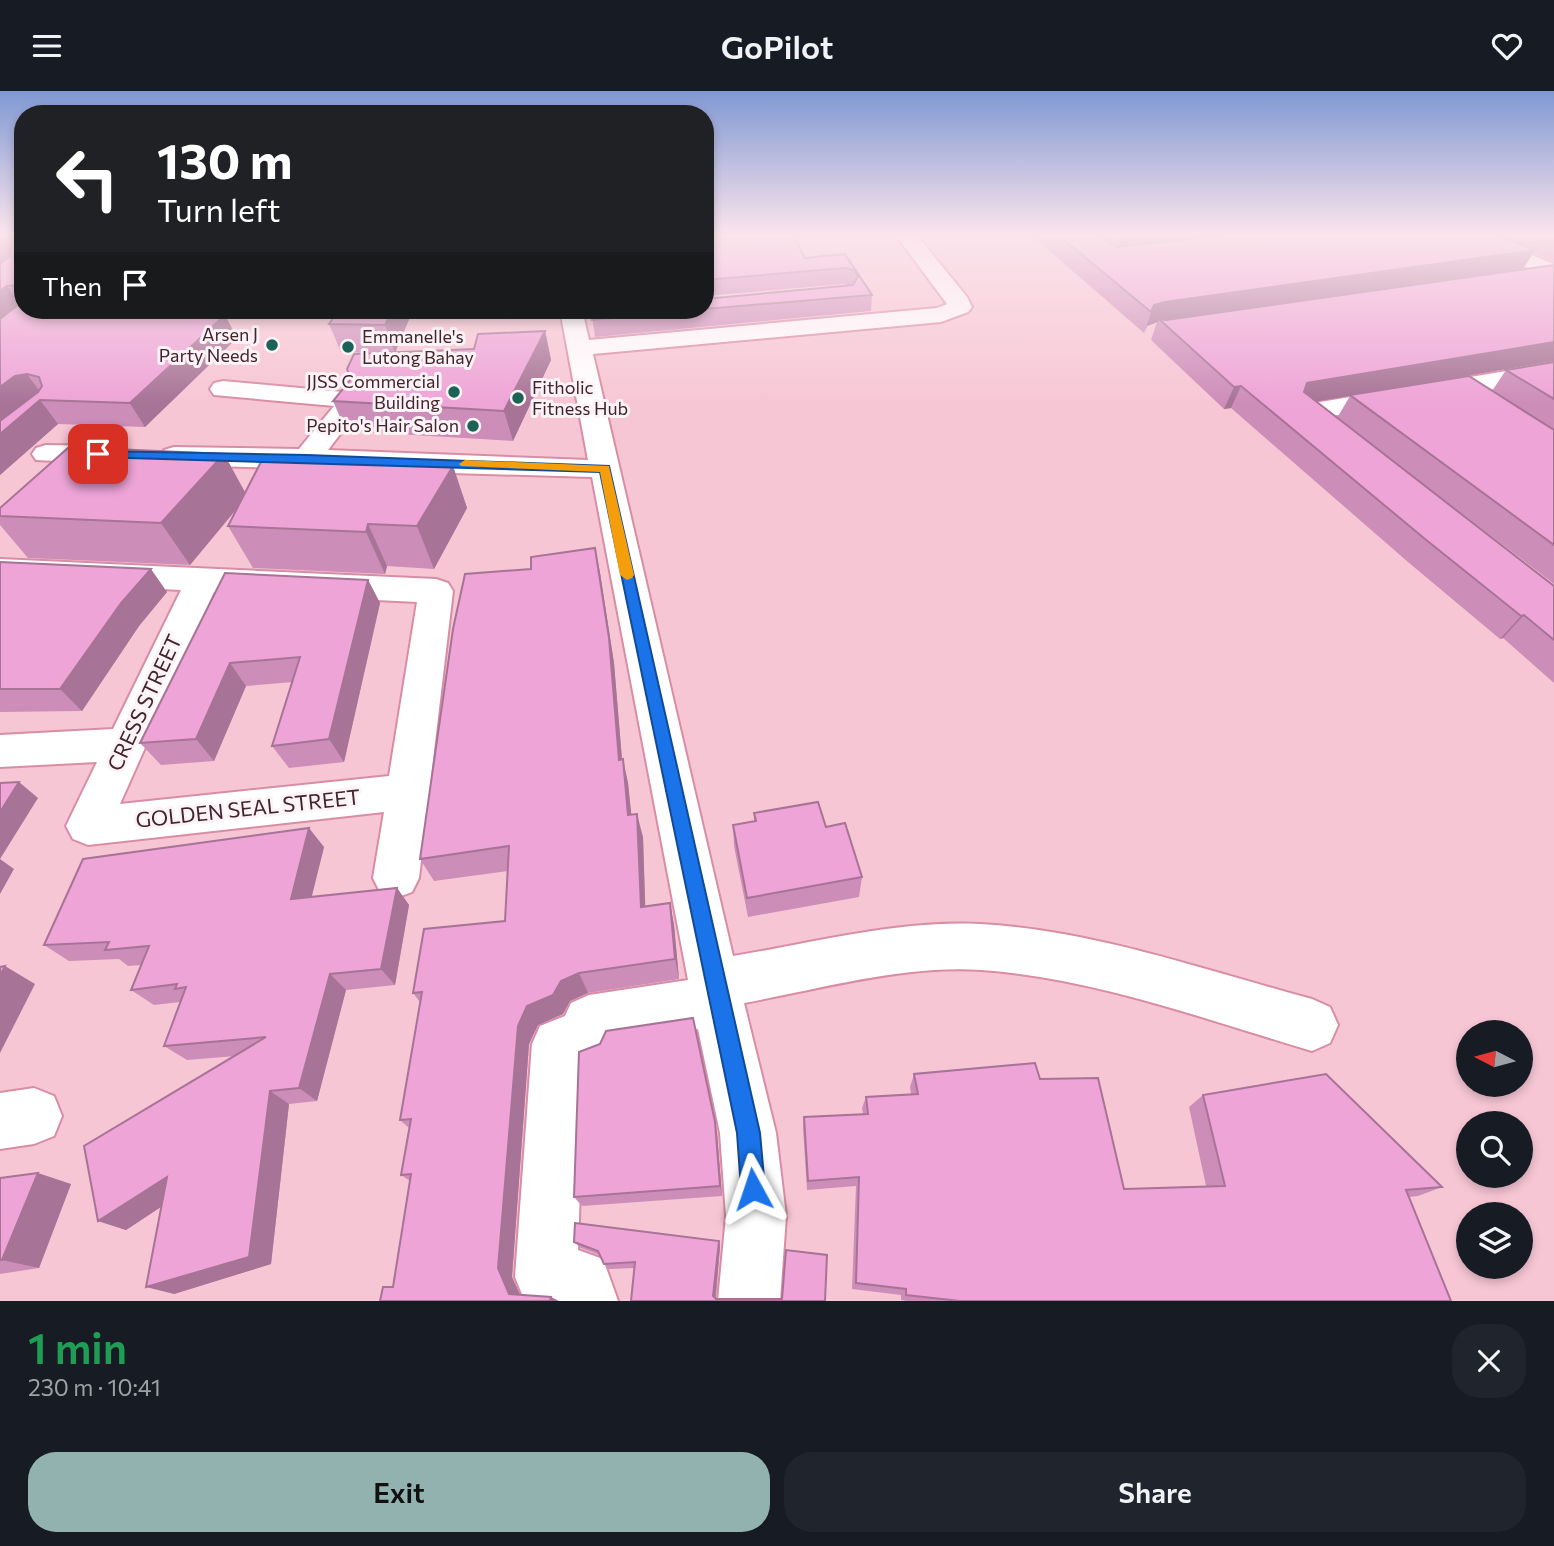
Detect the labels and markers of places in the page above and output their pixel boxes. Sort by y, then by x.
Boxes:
place label: Arsen J Party Needs [159,323,258,366]
place label: Emmanelle's Lutong Bahay [362,325,474,368]
marker: Arsen J Party Needs [264,337,280,353]
marker: Emmanelle's Lutong Bahay [340,339,356,355]
place label: JJSS Commercial Building [307,370,440,413]
place label: Fitholic Fitness Hub [532,376,628,419]
marker: JJSS Commercial Building [446,384,462,400]
marker: Fitholic Fitness Hub [510,390,526,406]
place label: Pepito's Hair Salon [306,414,459,436]
marker: Pepito's Hair Salon [465,418,481,434]
pin [68,424,128,484]

